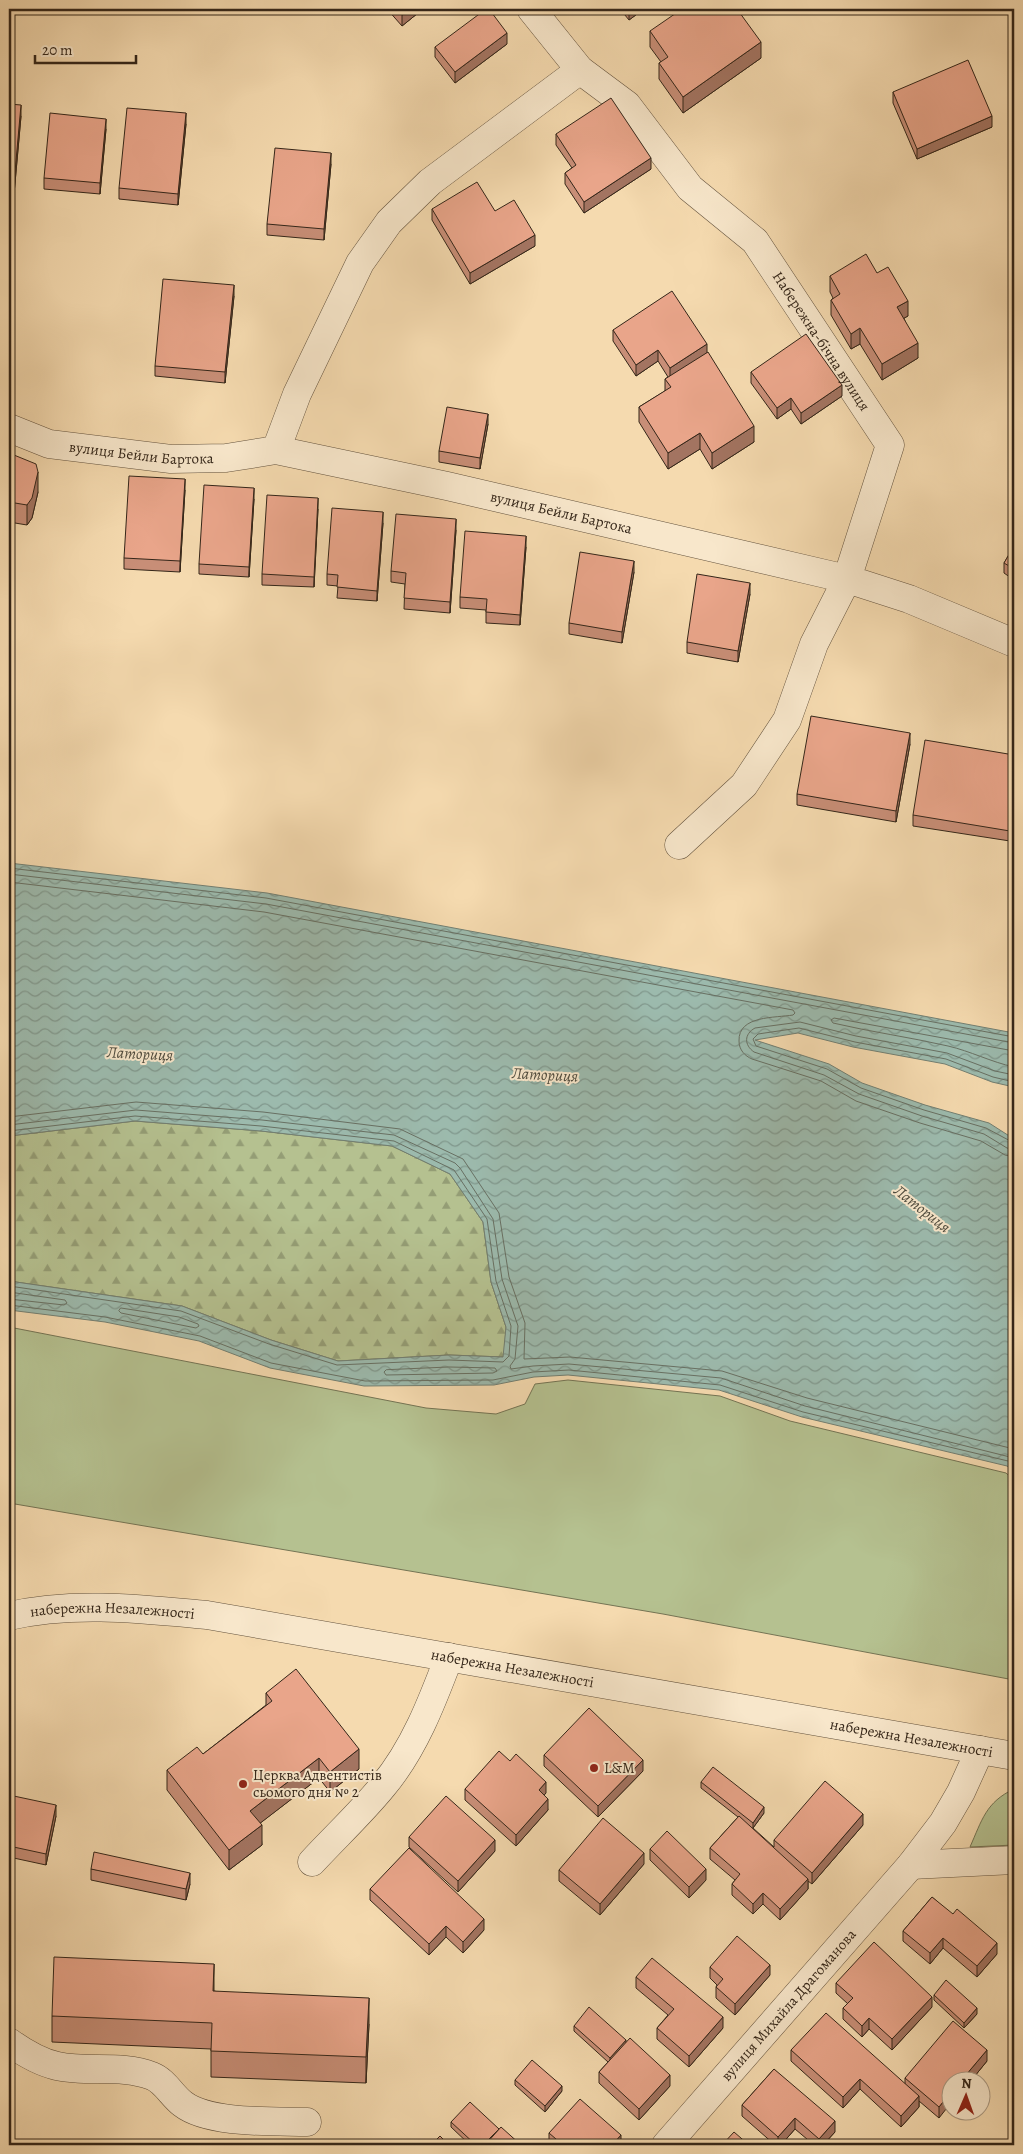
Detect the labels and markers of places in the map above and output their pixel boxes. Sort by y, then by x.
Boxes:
place label: L&M [604,1758,635,1778]
marker: L&M [588,1762,600,1774]
place label: Церква Адвентистів сьомого дня № 2 [253,1765,382,1802]
marker: Церква Адвентистів сьомого дня № 2 [237,1778,249,1790]

